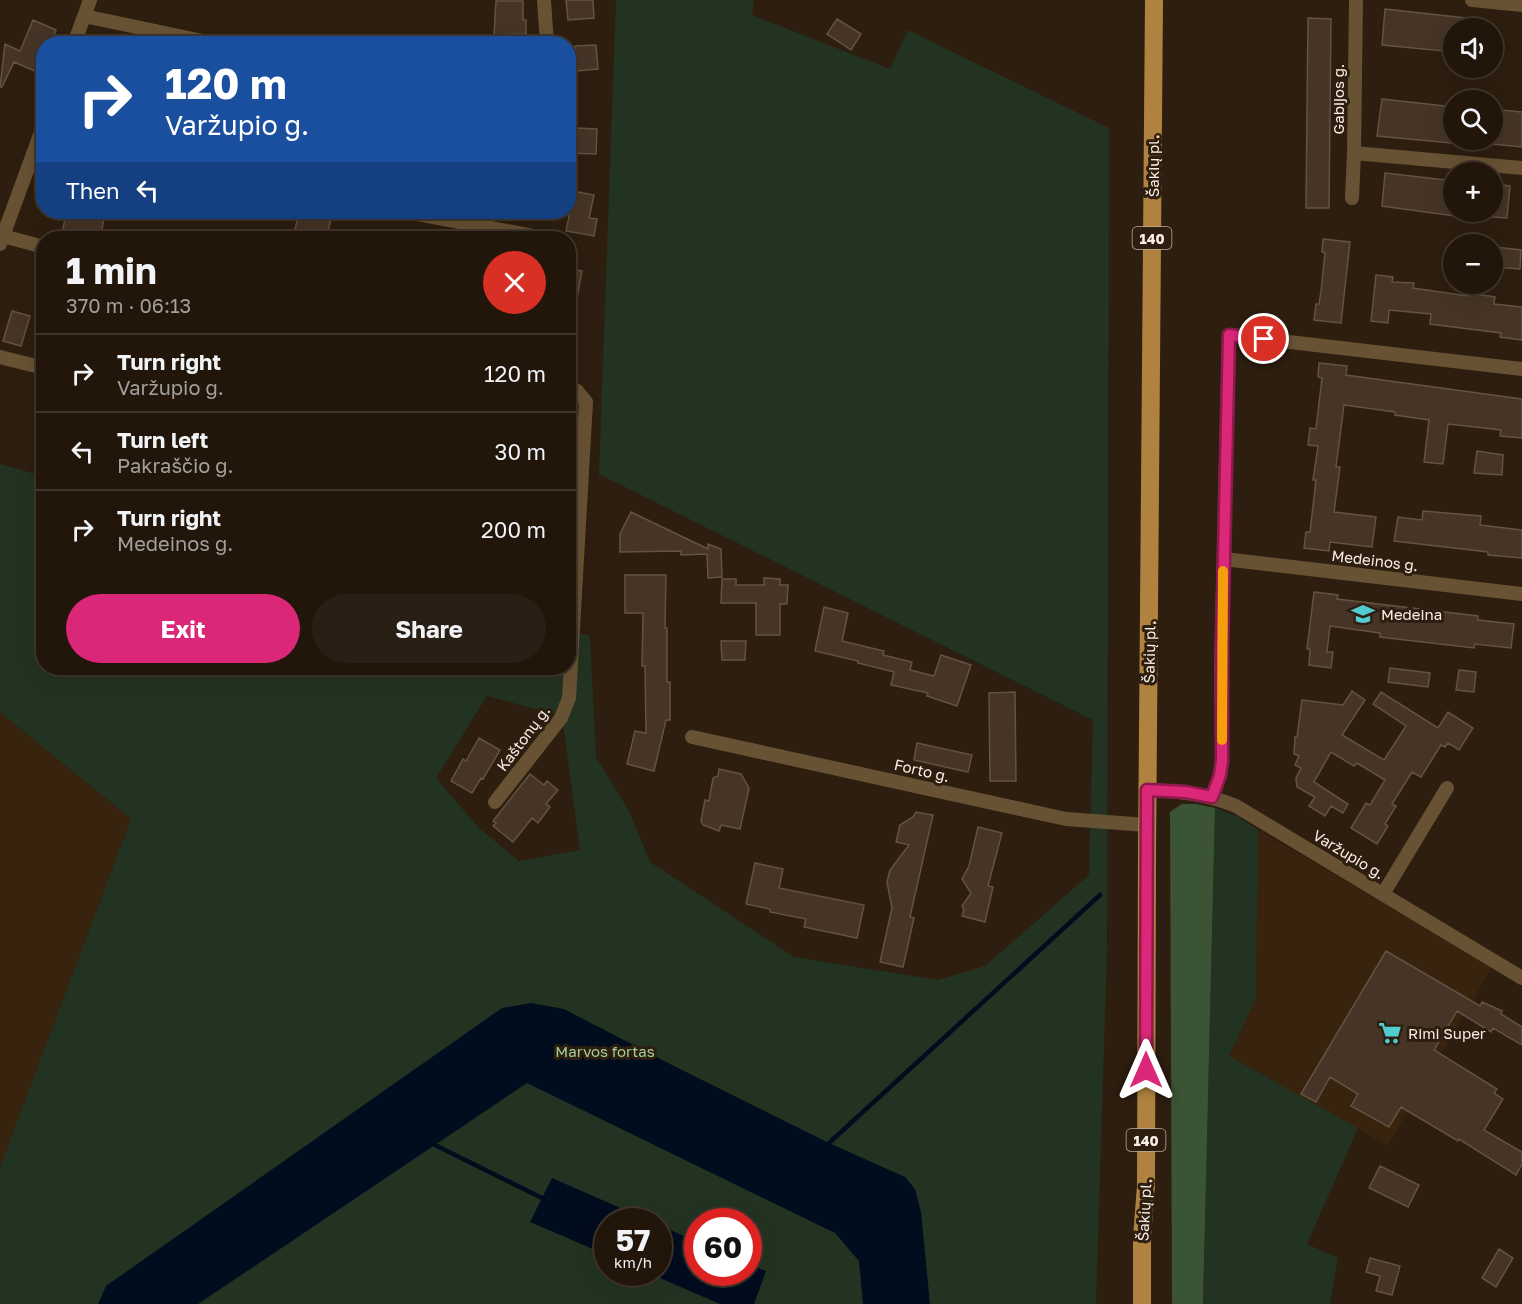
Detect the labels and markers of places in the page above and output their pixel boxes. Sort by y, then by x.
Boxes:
pin [1238,313,1289,364]
school or university icon: Medeina [1350,601,1376,627]
place label: Medeina [1381,605,1442,623]
supermarket icon: Rimi Super [1377,1020,1403,1046]
place label: Rimi Super [1408,1024,1486,1042]

